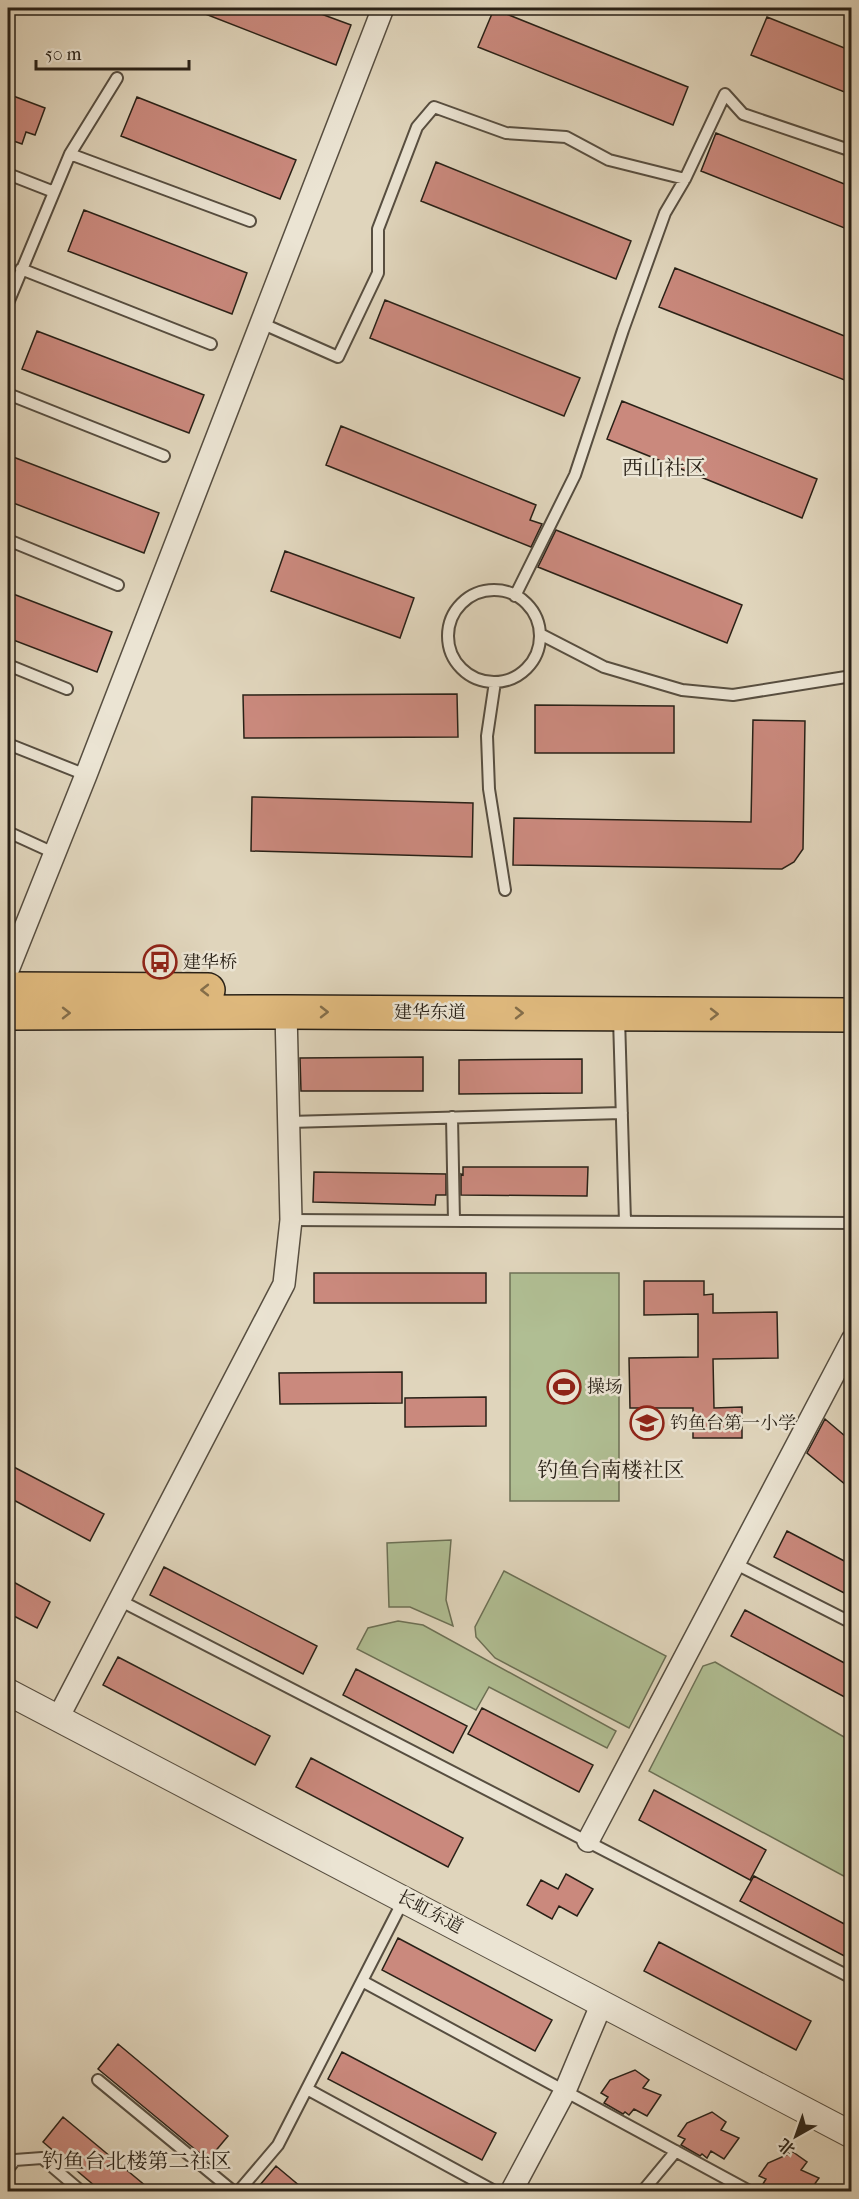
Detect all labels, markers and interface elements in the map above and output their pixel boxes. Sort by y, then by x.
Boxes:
scale bar [36,33,189,71]
text: 50 m [45,44,82,65]
district label: 西山社区 [622,456,706,480]
bus stop icon: 建华桥 [142,944,178,980]
place label: 建华桥 [183,952,237,973]
one-way arrow [201,984,210,996]
street label: 建华东道 [394,1002,466,1023]
one-way arrow [319,1006,328,1018]
one-way arrow [61,1007,70,1019]
one-way arrow [514,1007,523,1019]
one-way arrow [709,1008,718,1020]
sports icon: 操场 [546,1369,582,1405]
place label: 操场 [587,1377,623,1398]
school or university icon: 钓鱼台第一小学 [629,1405,665,1441]
place label: 钓鱼台第一小学 [670,1413,796,1434]
district label: 钓鱼台南楼社区 [538,1458,685,1482]
street label: 长虹东道 [393,1886,467,1938]
north arrow [766,2106,826,2166]
text: 北 [774,2135,799,2160]
district label: 钓鱼台北楼第二社区 [43,2149,232,2173]

